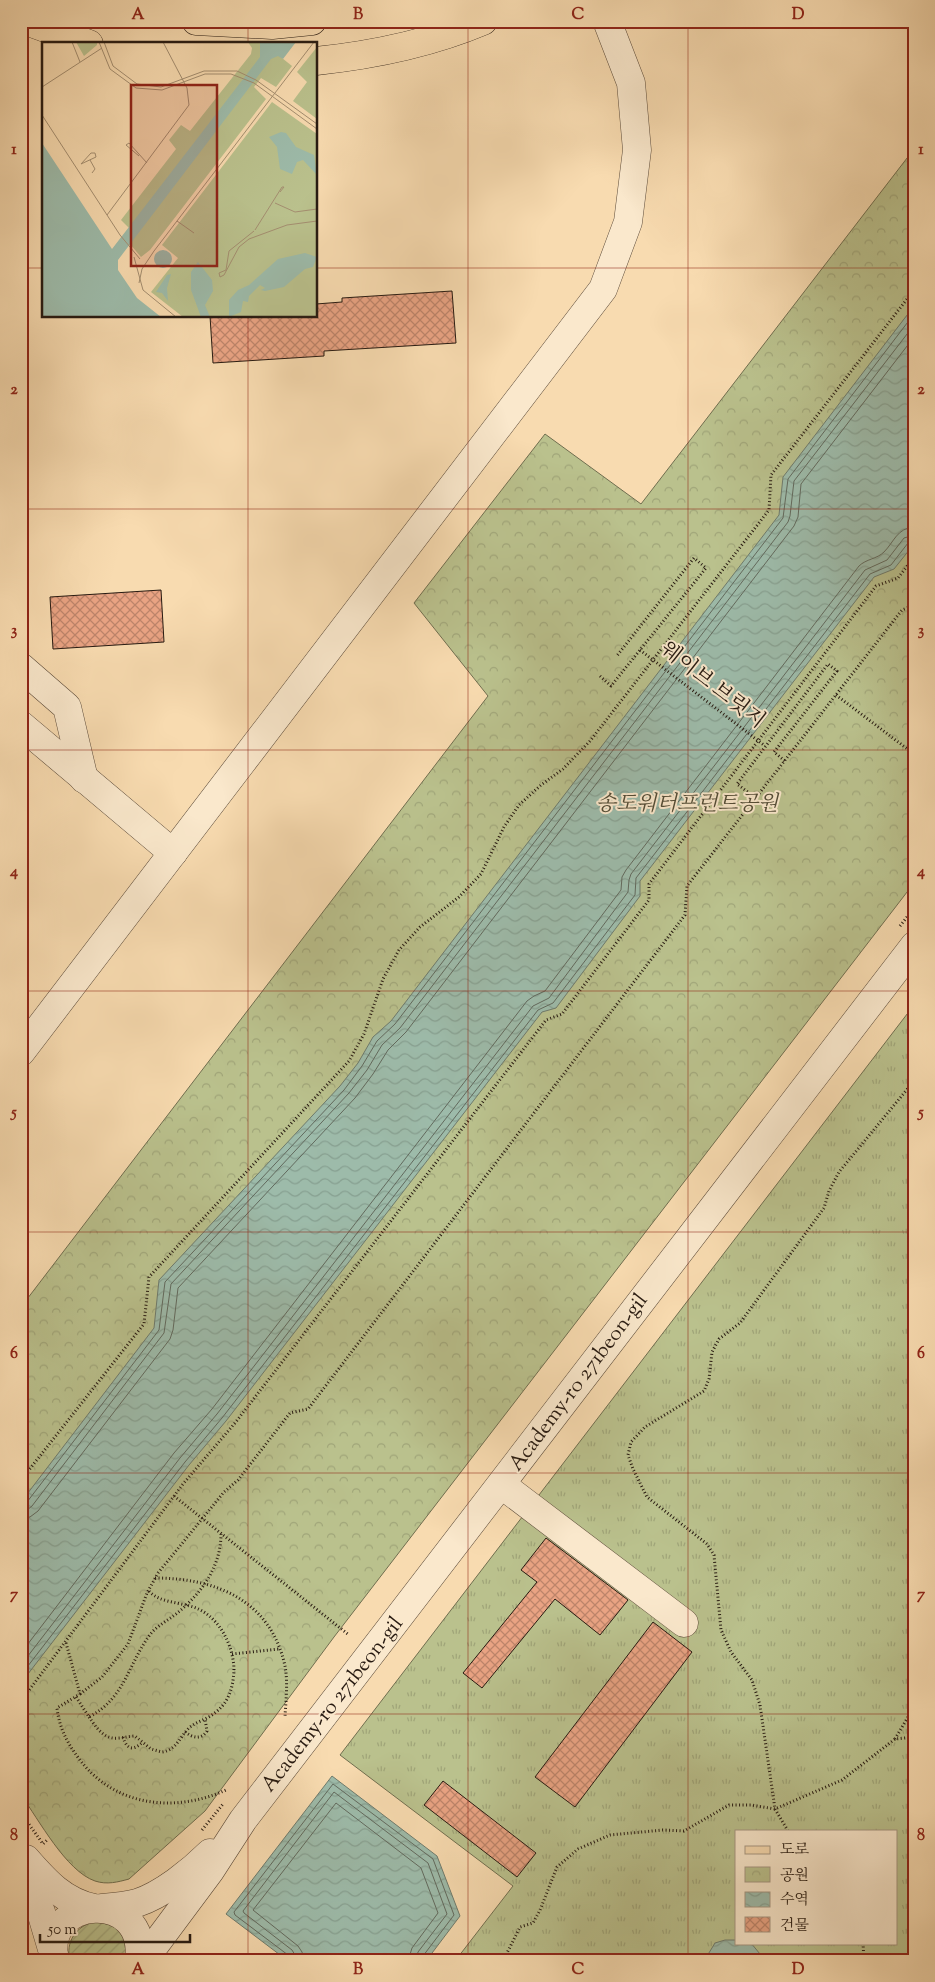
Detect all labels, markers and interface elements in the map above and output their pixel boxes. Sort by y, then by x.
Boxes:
text: A [132,4,145,27]
text: B [353,4,363,27]
text: C [572,4,585,27]
text: D [792,4,805,27]
inset map [42,42,318,318]
text: 1 [11,139,17,162]
text: 1 [918,139,924,162]
text: 2 [10,379,18,402]
text: 2 [917,379,925,402]
text: 3 [11,620,18,643]
text: 3 [918,620,925,643]
street label: 웨이브 브릿지 [653,635,771,737]
park label: 송도워터프런트공원 [596,790,780,820]
text: 4 [9,861,18,884]
text: 4 [916,861,925,884]
text: 5 [9,1102,17,1125]
text: 5 [916,1102,924,1125]
street label: Academy-ro 271beon-gil [502,1288,656,1478]
text: 6 [10,1343,18,1366]
text: 6 [917,1343,925,1366]
text: 7 [10,1584,19,1607]
text: 7 [917,1584,926,1607]
street label: Academy-ro 271beon-gil [255,1611,411,1799]
text: 8 [10,1825,18,1848]
text: 8 [917,1825,925,1848]
legend [735,1830,898,1944]
text: 도로 [780,1840,809,1861]
text: 공원 [780,1866,809,1887]
text: 수역 [780,1890,809,1911]
scale bar [40,1912,190,1944]
text: 건물 [780,1916,809,1937]
text: 50 m [47,1920,77,1941]
text: A [132,1959,145,1982]
text: B [353,1959,363,1982]
text: C [572,1959,585,1982]
text: D [792,1959,805,1982]

